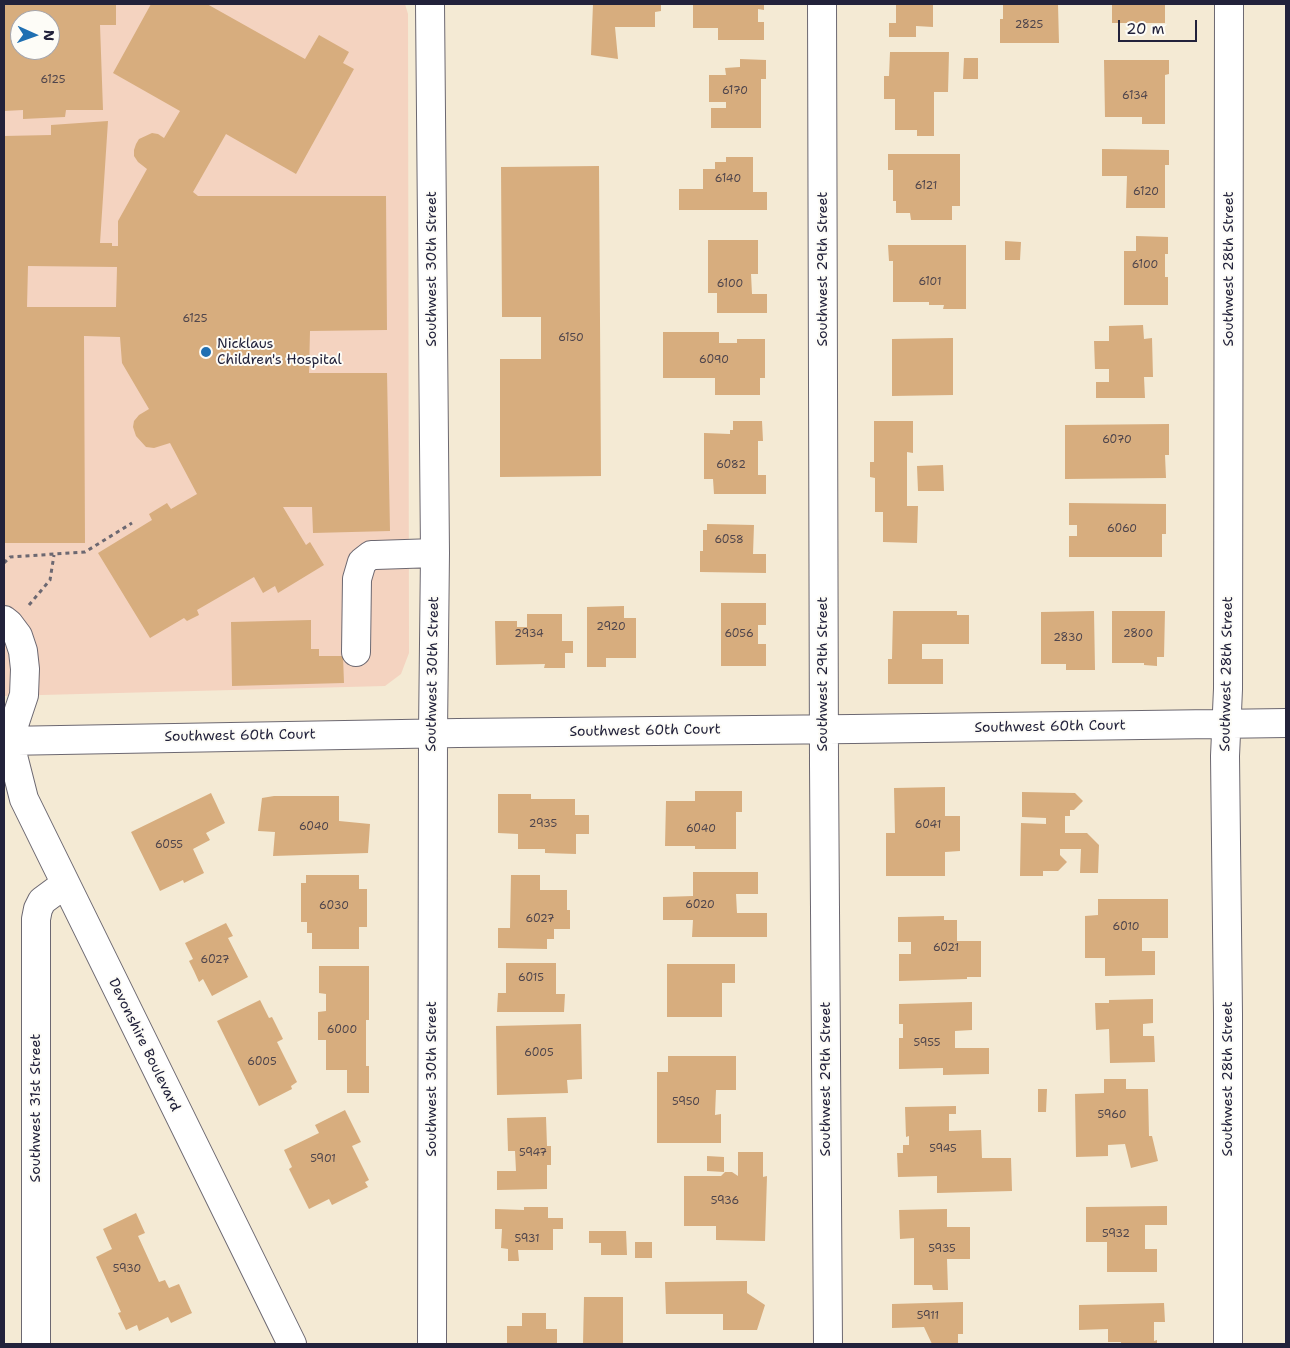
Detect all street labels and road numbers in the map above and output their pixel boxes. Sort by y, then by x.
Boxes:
street label: Southwest 30th Street [424,191,440,347]
street label: Southwest 28th Street [1221,191,1237,347]
street label: Southwest 29th Street [815,192,831,346]
street label: Southwest 30th Street [423,596,443,752]
street label: Southwest 28th Street [1217,596,1237,752]
street label: Southwest 29th Street [815,597,831,751]
street label: Southwest 60th Court [974,717,1126,737]
street label: Southwest 60th Court [569,721,721,741]
street label: Southwest 60th Court [164,726,316,746]
street label: Devonshire Boulevard [104,976,184,1114]
street label: Southwest 30th Street [424,1001,440,1157]
street label: Southwest 28th Street [1220,1001,1236,1157]
street label: Southwest 29th Street [818,1002,834,1156]
street label: Southwest 31st Street [28,1034,44,1182]

